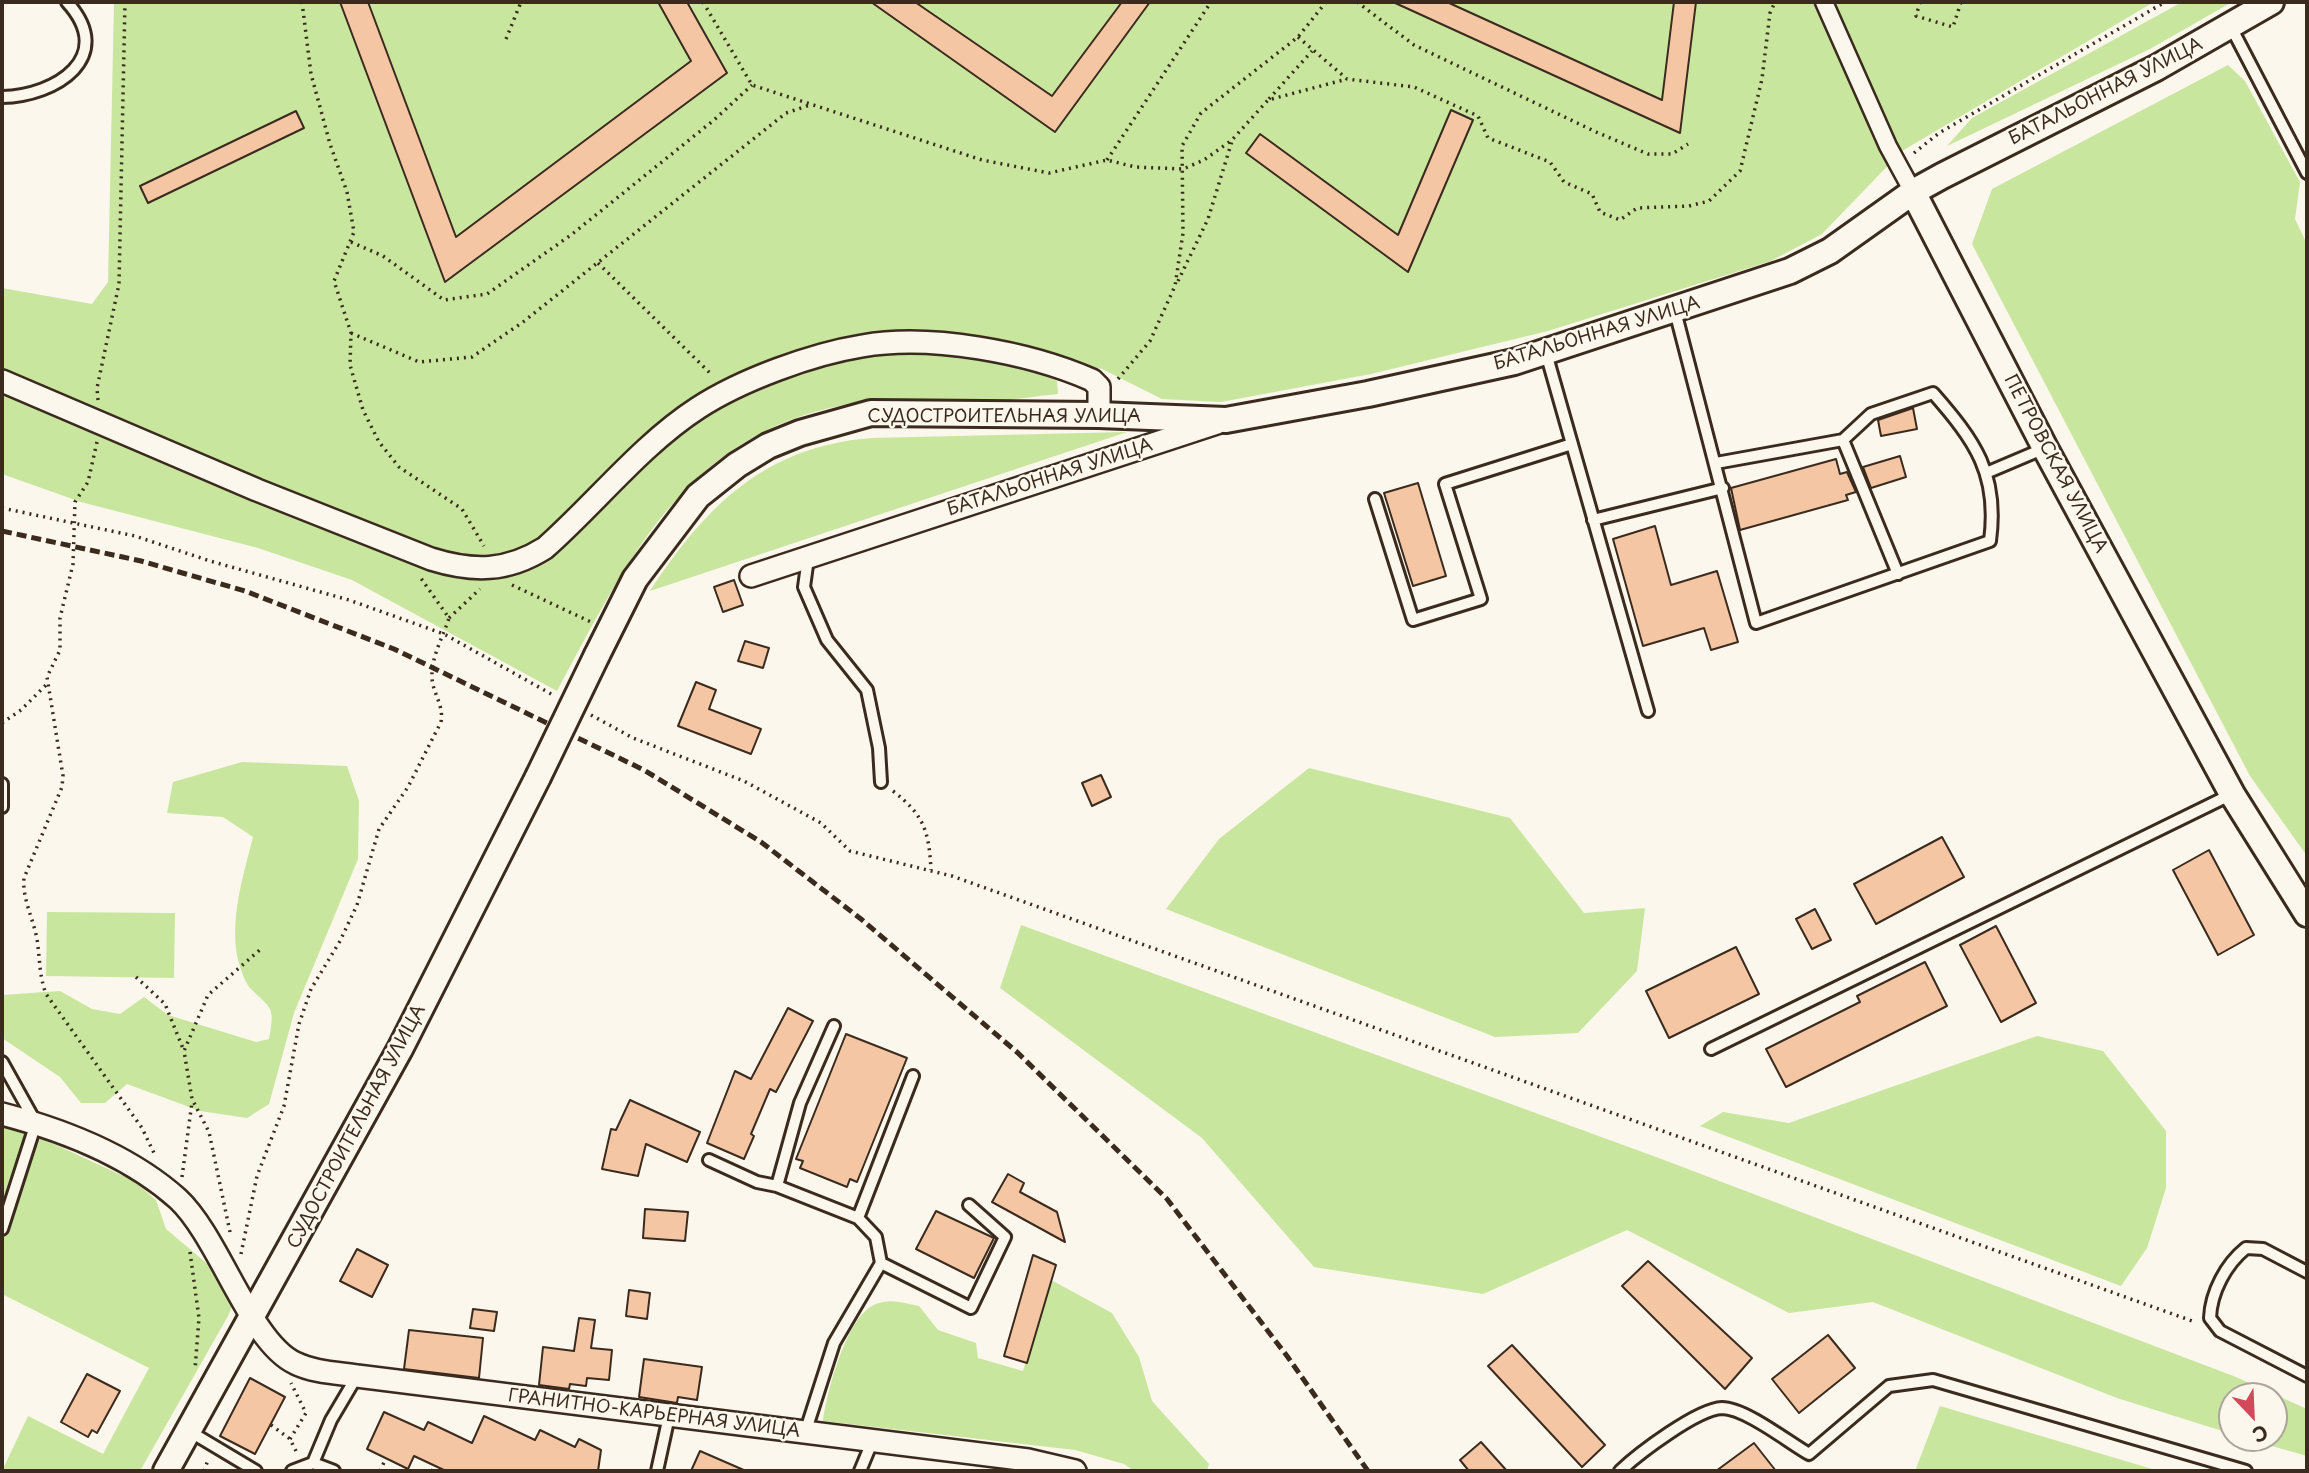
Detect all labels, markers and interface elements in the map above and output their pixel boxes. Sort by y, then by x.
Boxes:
street label: БАТАЛЬОННАЯ УЛИЦА [2006,34,2206,150]
street label: БАТАЛЬОННАЯ УЛИЦА [1491,292,1703,376]
street label: ПЕТРОВСКАЯ УЛИЦА [1999,371,2111,557]
street label: СУДОСТРОИТЕЛЬНАЯ УЛИЦА [867,406,1141,428]
street label: БАТАЛЬОННАЯ УЛИЦА [945,435,1155,521]
street label: СУДОСТРОИТЕЛЬНАЯ УЛИЦА [283,1001,431,1253]
north arrow [2218,1382,2288,1452]
street label: ГРАНИТНО-КАРЬЕРНАЯ УЛИЦА [507,1385,801,1443]
text: С [2248,1419,2272,1450]

